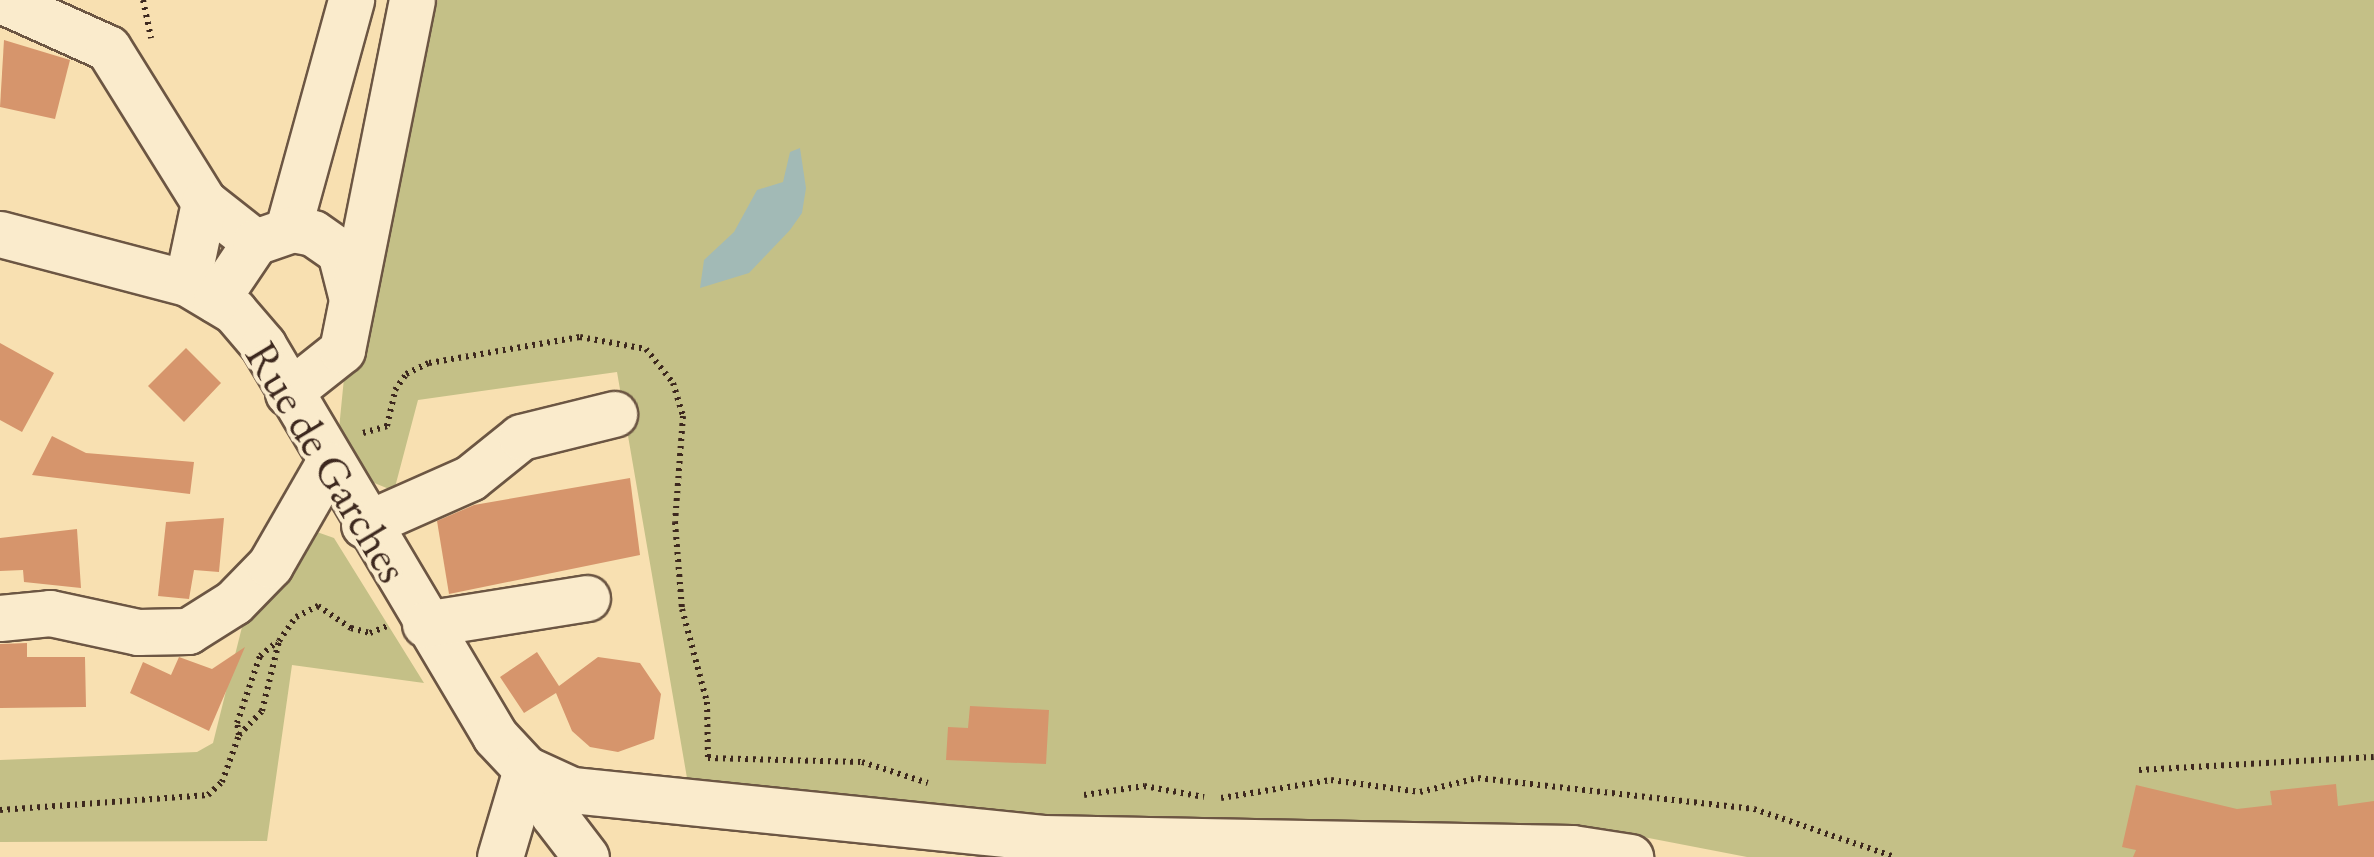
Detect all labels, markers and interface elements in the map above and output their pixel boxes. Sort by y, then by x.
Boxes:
street label: Rue de Garches [234,332,420,592]

